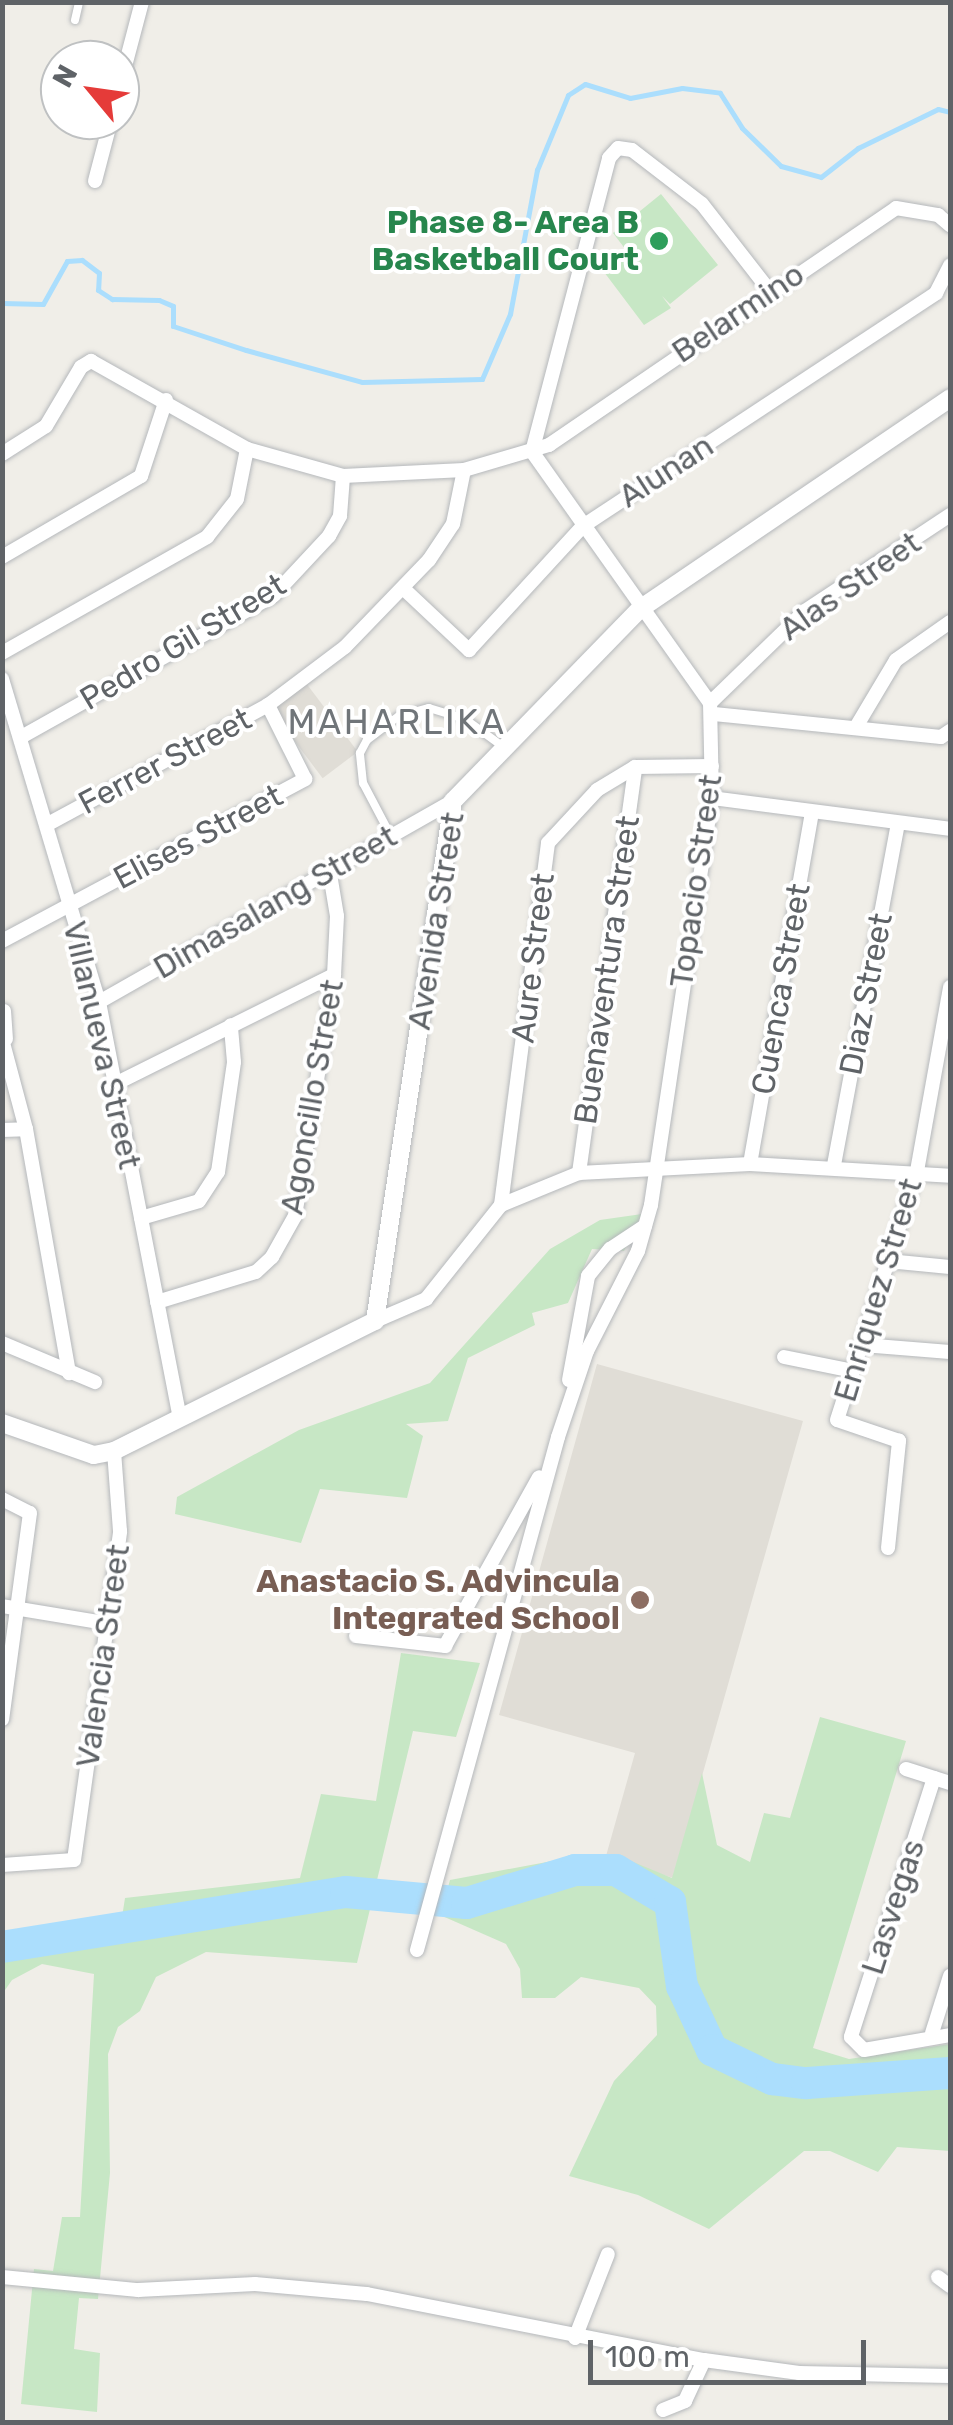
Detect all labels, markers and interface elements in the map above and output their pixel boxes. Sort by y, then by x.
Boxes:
north arrow [40,40,140,140]
text: N [46,59,84,93]
place label: Phase 8- Area B Basketball Court [372,204,639,279]
marker: Phase 8- Area B Basketball Court [648,230,670,252]
street label: Belarmino [665,255,811,371]
street label: Alunan [612,426,720,516]
street label: Alas Street [772,523,928,649]
street label: Pedro Gil Street [73,566,293,718]
street label: Ferrer Street [72,699,258,823]
district label: MAHARLIKA [288,701,506,743]
street label: Topacio Street [662,772,730,990]
street label: Elises Street [107,776,289,898]
street label: Avenida Street [400,810,472,1032]
street label: Buenaventura Street [566,813,648,1127]
street label: Dimasalang Street [147,817,403,987]
street label: Aure Street [504,871,562,1045]
street label: Cuenca Street [744,881,818,1097]
street label: Diaz Street [831,910,901,1078]
street label: Villanueva Street [55,917,149,1173]
street label: Agoncillo Street [272,977,352,1217]
street label: Enriquez Street [826,1174,930,1406]
street label: Valencia Street [68,1542,138,1770]
place label: Anastacio S. Advincula Integrated School [256,1563,620,1638]
marker: Anastacio S. Advincula Integrated School [629,1589,651,1611]
street label: Lasvegas [853,1835,933,1979]
scale bar [593,2320,870,2382]
text: 100 m [605,2339,690,2375]

